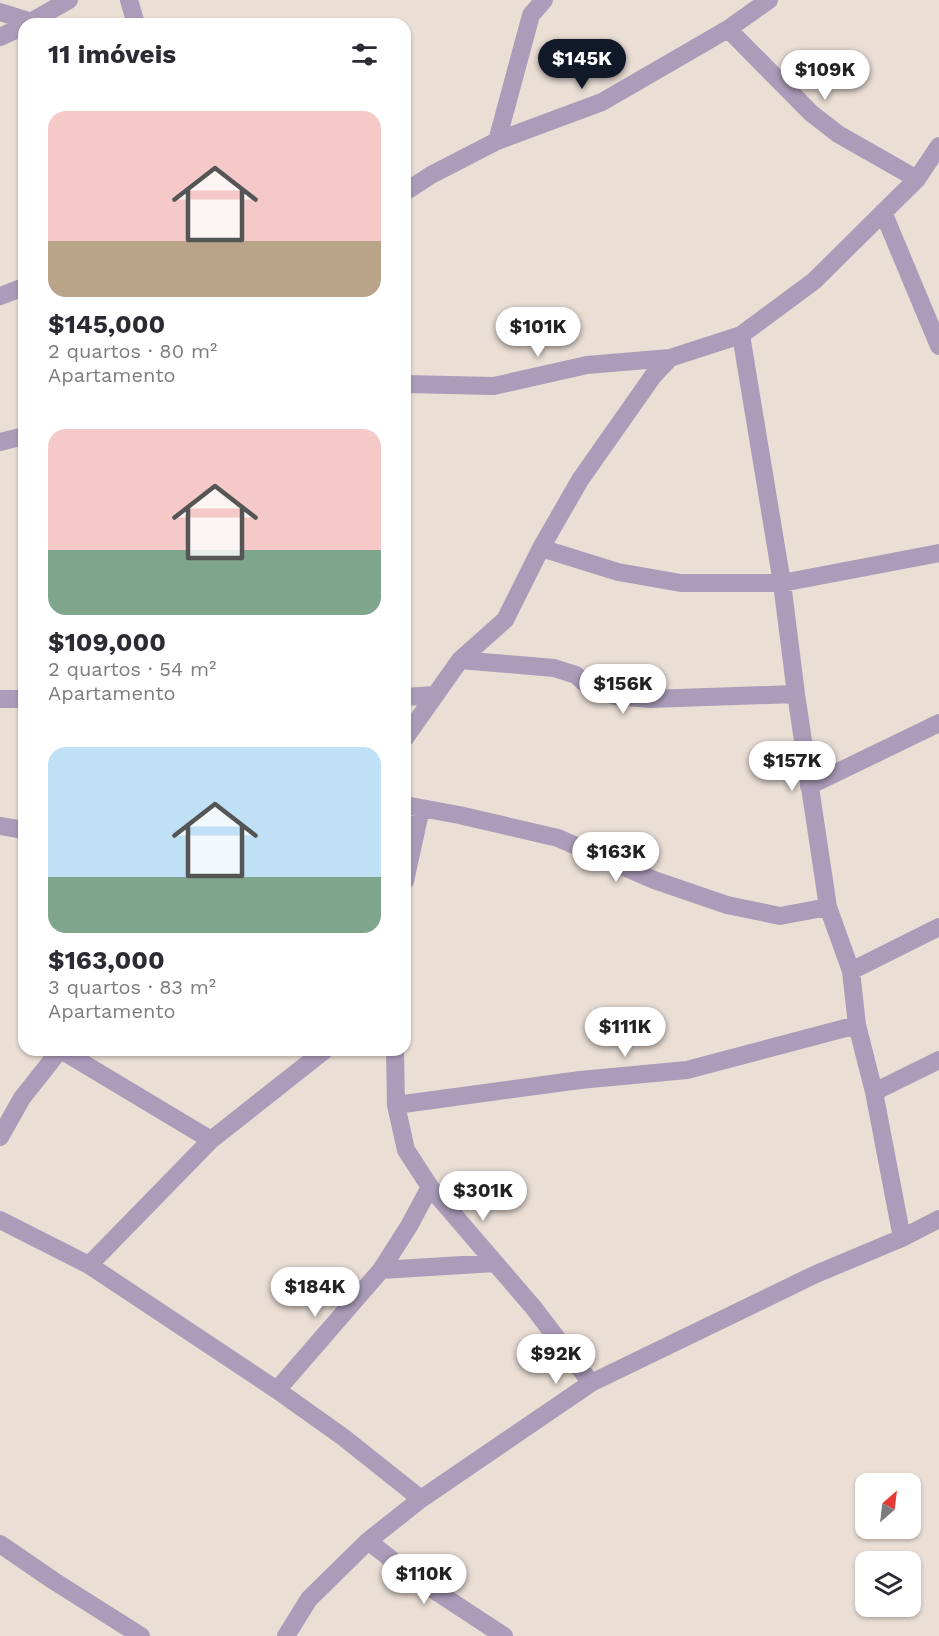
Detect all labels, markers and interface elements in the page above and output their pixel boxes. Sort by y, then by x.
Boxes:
icon: filters [348,38,381,71]
text: 11 imóveis [48,39,176,69]
pin: $145K [540,39,624,90]
text: $145K [552,46,612,70]
pin: $109K [783,50,867,101]
text: $109K [795,57,855,81]
icon: home [161,150,269,258]
pin: $101K [496,307,580,358]
text: $145,000 [48,309,165,339]
text: $101K [510,314,566,338]
text: 2 quartos · 80 m² [48,339,217,363]
text: Apartamento [48,363,176,387]
icon: home [161,468,269,576]
text: $109,000 [48,627,166,657]
text: 2 quartos · 54 m² [48,657,216,681]
pin: $156K [581,664,665,715]
text: $156K [593,671,653,695]
text: Apartamento [48,681,176,705]
pin: $157K [750,741,834,792]
text: $157K [763,748,821,772]
icon: home [161,786,269,894]
pin: $163K [574,832,658,883]
text: $163K [586,839,646,863]
text: $163,000 [48,945,165,975]
text: 3 quartos · 83 m² [48,975,216,999]
text: Apartamento [48,999,176,1023]
pin: $111K [583,1007,667,1058]
text: $111K [599,1014,651,1038]
pin: $301K [441,1171,525,1222]
text: $301K [453,1178,513,1202]
pin: $184K [273,1267,357,1318]
text: $184K [285,1274,345,1298]
pin: $92K [520,1334,592,1385]
text: $92K [531,1341,581,1365]
north arrow [855,1473,921,1539]
map controls [855,1473,921,1617]
button: layers [855,1551,921,1617]
pin: $110K [382,1554,466,1605]
text: $110K [396,1561,452,1585]

